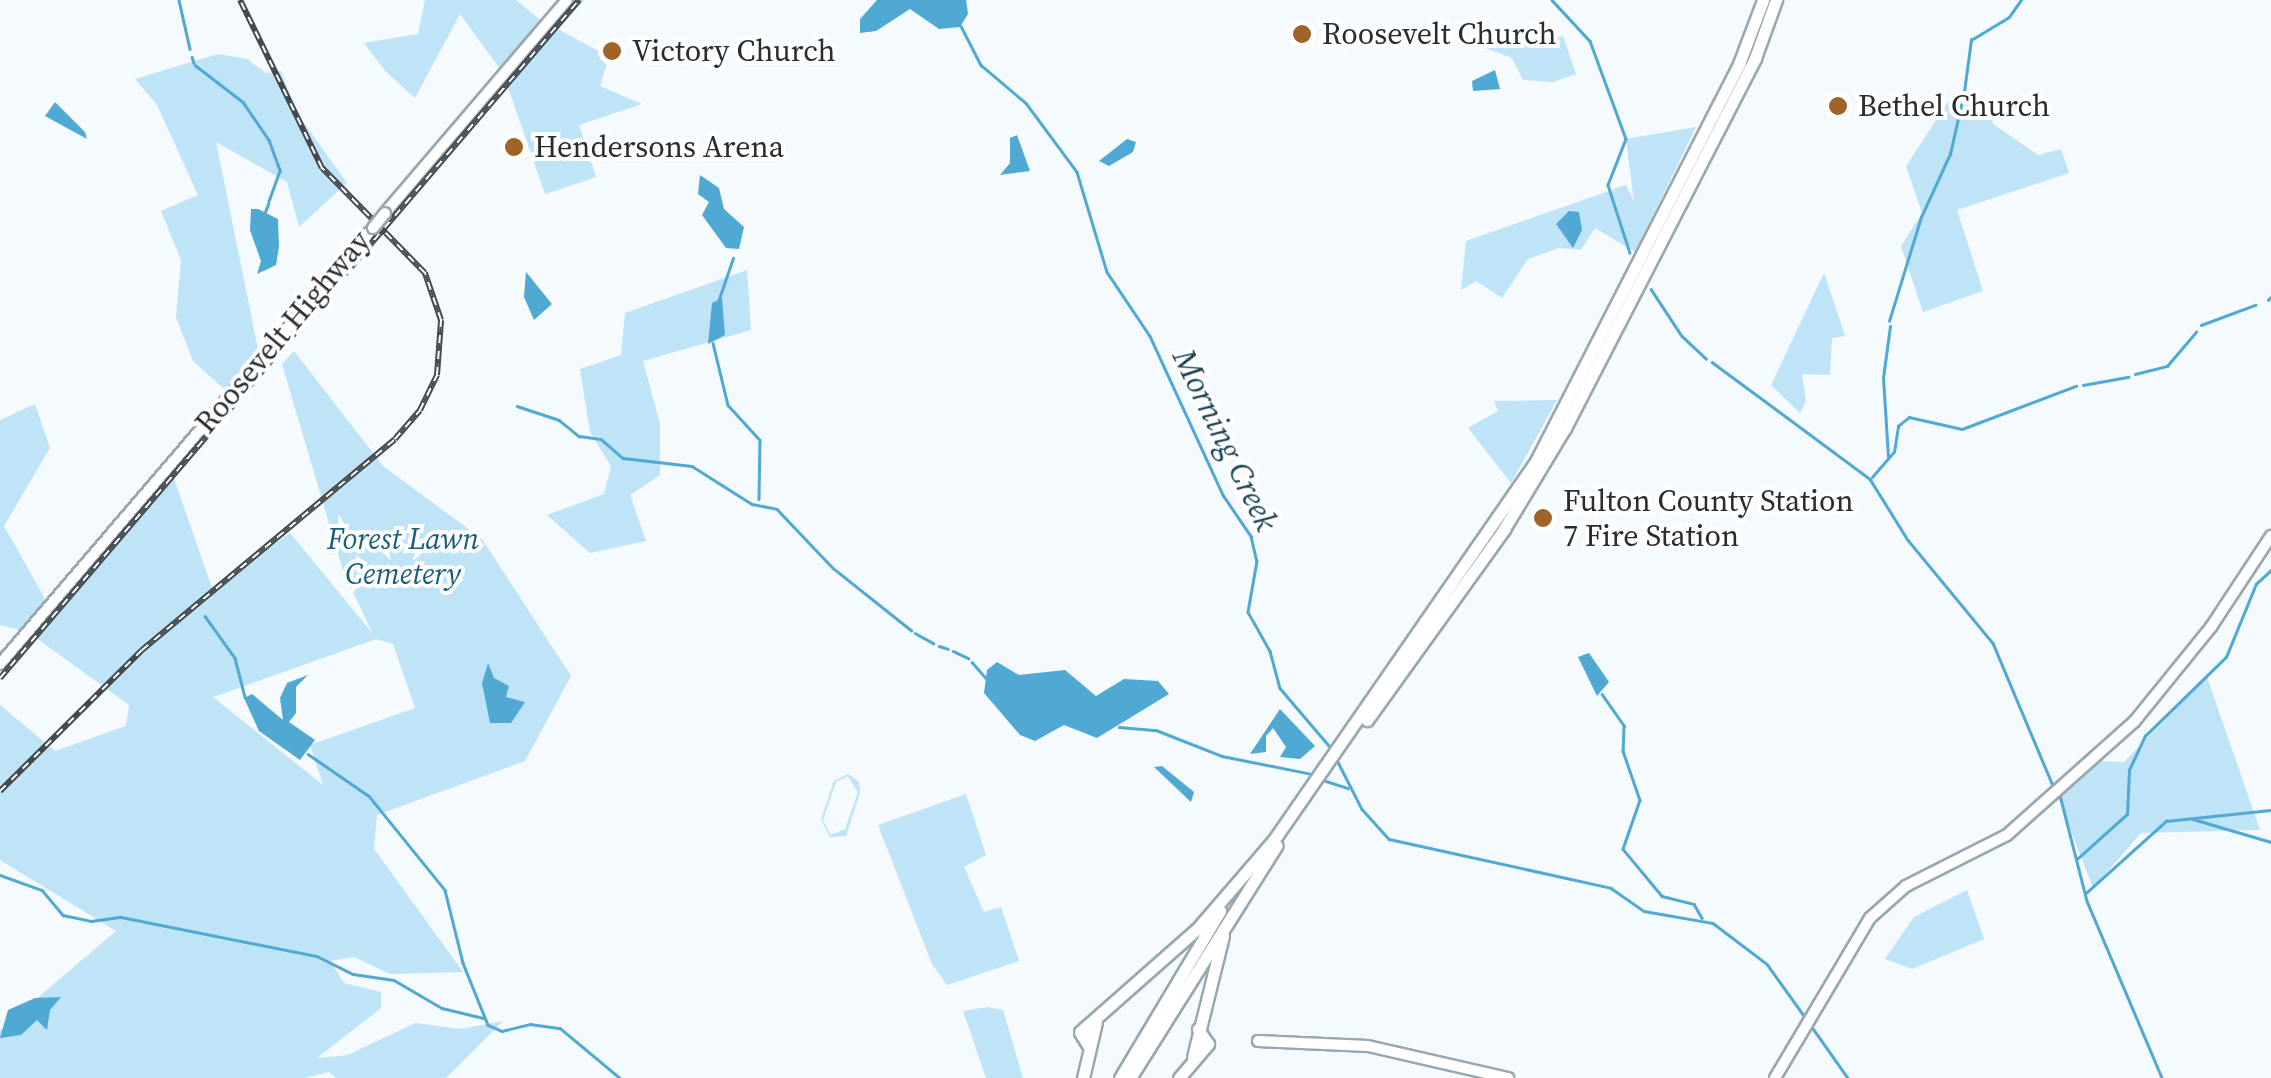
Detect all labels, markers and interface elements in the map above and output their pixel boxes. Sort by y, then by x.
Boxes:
place label: Roosevelt Church [1322,16,1556,52]
marker: Roosevelt Church [1291,23,1313,45]
place label: Victory Church [632,33,835,69]
marker: Victory Church [601,40,623,62]
place label: Bethel Church [1858,88,2050,124]
marker: Bethel Church [1827,95,1849,117]
place label: Hendersons Arena [534,129,784,165]
marker: Hendersons Arena [503,136,525,158]
street label: Roosevelt Highway [188,223,378,441]
water label: Morning Creek [1164,343,1286,537]
place label: Fulton County Station 7 Fire Station [1563,483,1854,554]
marker: Fulton County Station 7 Fire Station [1532,507,1554,529]
park label: Forest Lawn Cemetery [327,521,479,592]

